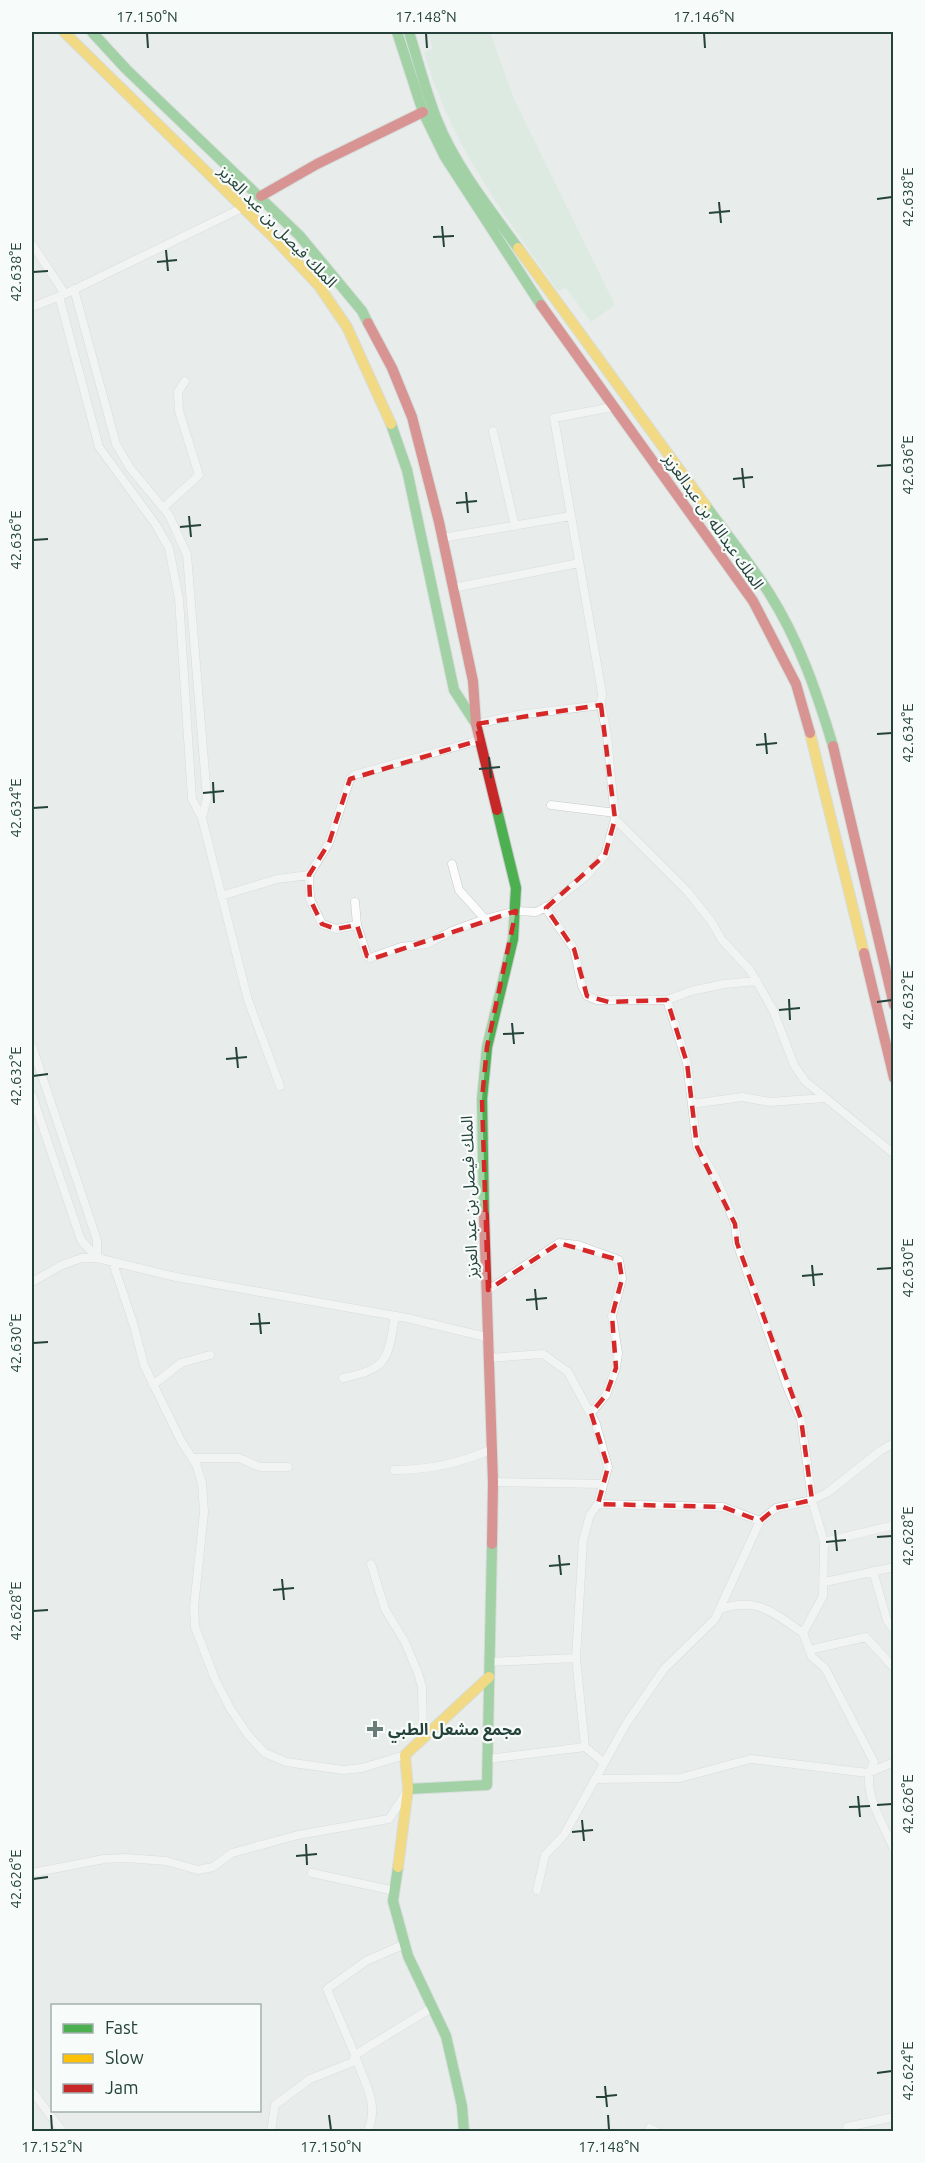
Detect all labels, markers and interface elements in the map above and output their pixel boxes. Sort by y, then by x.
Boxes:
text: 17.150°N [116,8,178,25]
text: 17.148°N [395,8,457,25]
text: 17.146°N [673,8,735,25]
street label: الملك فيصل بن عبد العزيز [214,160,341,291]
text: 42.638°E [899,167,916,227]
text: 42.638°E [7,242,24,302]
text: 42.636°E [899,435,916,495]
street label: الملك عبدالله بن عبدالعزيز [659,449,768,593]
text: 42.636°E [7,510,24,570]
text: 42.634°E [899,703,916,763]
text: 42.634°E [7,778,24,838]
text: 42.632°E [899,970,916,1030]
text: 42.632°E [7,1046,24,1106]
street label: الملك فيصل بن عبد العزيز [457,1115,482,1280]
text: 42.630°E [899,1238,916,1298]
text: 42.630°E [7,1313,24,1373]
text: 42.628°E [899,1506,916,1566]
text: 42.628°E [7,1581,24,1641]
marker: مجمع مشعل الطبي [366,1720,384,1738]
place label: مجمع مشعل الطبي [388,1720,522,1743]
text: 42.626°E [899,1774,916,1834]
text: 42.626°E [7,1849,24,1909]
legend [51,2004,261,2112]
text: Fast [105,2017,138,2037]
text: 42.624°E [899,2041,916,2101]
text: Slow [105,2047,144,2067]
text: Jam [105,2077,139,2097]
text: 17.152°N [21,2138,83,2155]
text: 17.150°N [300,2138,362,2155]
text: 17.148°N [578,2138,640,2155]

